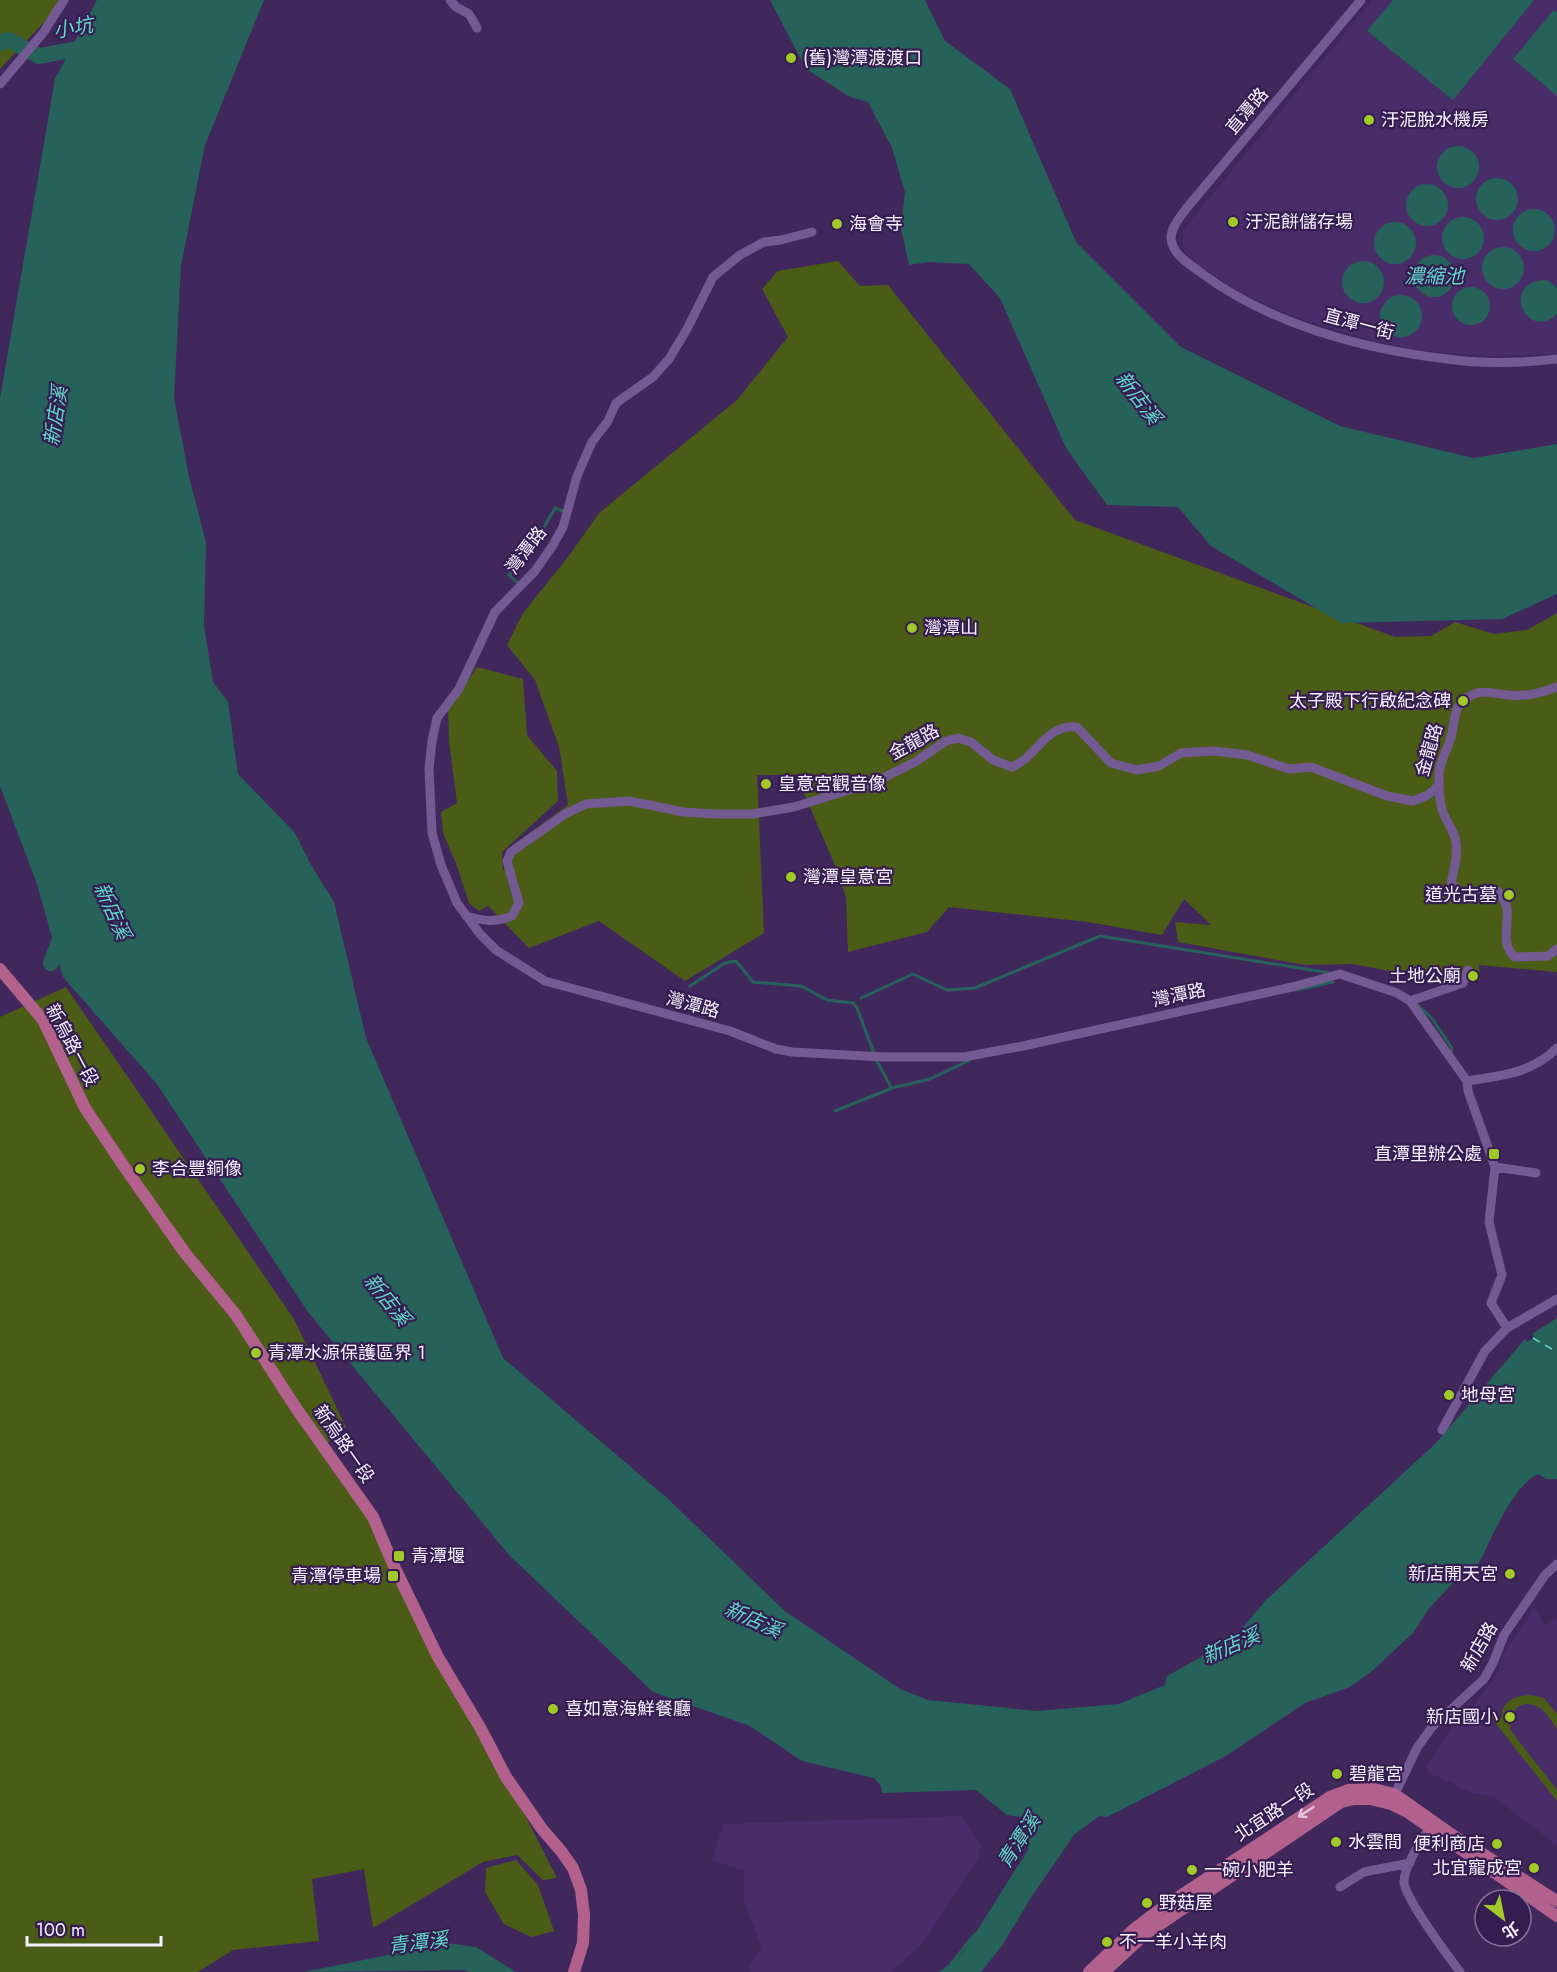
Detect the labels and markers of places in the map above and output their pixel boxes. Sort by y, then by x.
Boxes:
place label: (舊)灣潭渡渡口 [803,45,922,71]
marker: (舊)灣潭渡渡口 [784,51,798,65]
place label: 汙泥脫水機房 [1381,107,1489,133]
marker: 汙泥脫水機房 [1362,113,1376,127]
place label: 汙泥餅儲存場 [1245,209,1353,235]
place label: 海會寺 [849,211,903,237]
marker: 汙泥餅儲存場 [1226,215,1240,229]
marker: 海會寺 [830,217,844,231]
place label: 灣潭山 [924,615,978,641]
marker: 灣潭山 [905,621,919,635]
place label: 太子殿下行啟紀念碑 [1289,688,1451,714]
marker: 太子殿下行啟紀念碑 [1456,694,1470,708]
place label: 皇意宮觀音像 [778,771,886,797]
marker: 皇意宮觀音像 [759,777,773,791]
place label: 灣潭皇意宮 [803,864,893,890]
marker: 灣潭皇意宮 [784,870,798,884]
place label: 道光古墓 [1425,882,1497,908]
marker: 道光古墓 [1502,888,1516,902]
place label: 土地公廟 [1389,963,1461,989]
marker: 土地公廟 [1466,969,1480,983]
place label: 直潭里辦公處 [1374,1141,1482,1167]
marker: 直潭里辦公處 [1487,1147,1501,1161]
place label: 李合豐銅像 [152,1156,242,1182]
marker: 李合豐銅像 [133,1162,147,1176]
place label: 青潭水源保護區界 1 [268,1340,426,1366]
marker: 青潭水源保護區界 1 [249,1346,263,1360]
place label: 地母宮 [1461,1382,1515,1408]
marker: 地母宮 [1442,1388,1456,1402]
place label: 青潭堰 [411,1543,465,1569]
marker: 青潭堰 [392,1549,406,1563]
place label: 新店開天宮 [1408,1561,1498,1587]
place label: 青潭停車場 [291,1563,381,1589]
marker: 新店開天宮 [1503,1567,1517,1581]
marker: 青潭停車場 [386,1569,400,1583]
place label: 喜如意海鮮餐廳 [565,1696,691,1722]
marker: 喜如意海鮮餐廳 [546,1702,560,1716]
place label: 新店國小 [1426,1704,1498,1730]
marker: 新店國小 [1503,1710,1517,1724]
place label: 碧龍宮 [1349,1761,1403,1787]
marker: 碧龍宮 [1330,1767,1344,1781]
place label: 水雲間 [1348,1829,1402,1855]
place label: 便利商店 [1413,1831,1485,1857]
marker: 水雲間 [1329,1835,1343,1849]
marker: 便利商店 [1490,1837,1504,1851]
place label: 北宜寵成宮 [1432,1855,1522,1881]
place label: 一碗小肥羊 [1204,1857,1294,1883]
marker: 北宜寵成宮 [1527,1861,1541,1875]
marker: 一碗小肥羊 [1185,1863,1199,1877]
place label: 野菇屋 [1159,1890,1213,1916]
marker: 野菇屋 [1140,1896,1154,1910]
place label: 不一羊小羊肉 [1119,1929,1227,1955]
marker: 不一羊小羊肉 [1100,1935,1114,1949]

